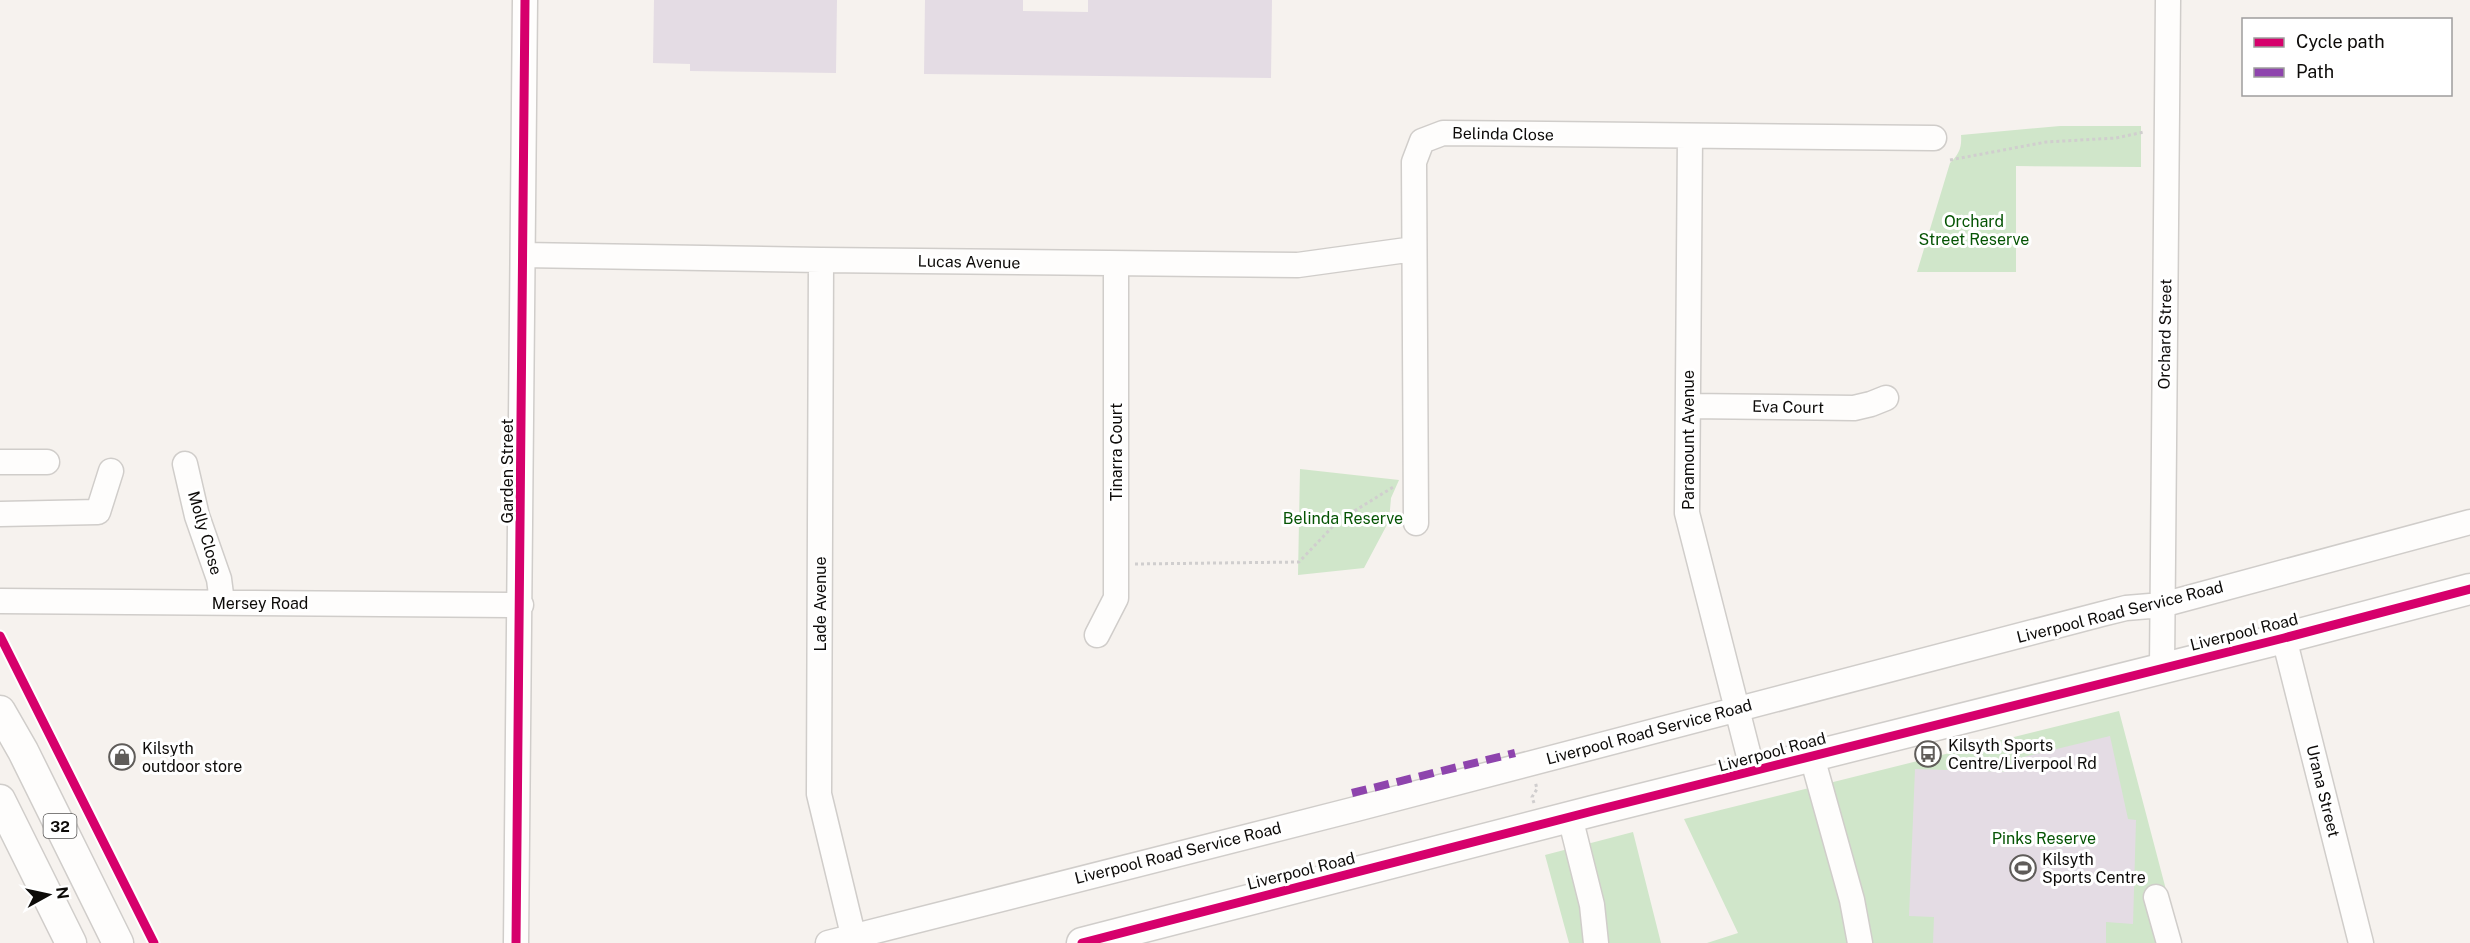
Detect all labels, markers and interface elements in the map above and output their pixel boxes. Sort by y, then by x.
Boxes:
legend [2242,18,2452,96]
text: Cycle path [2296,31,2385,52]
text: Path [2296,61,2334,82]
street label: Belinda Close [1452,124,1554,144]
park label: Orchard Street Reserve [1919,212,2029,249]
street label: Lucas Avenue [917,252,1021,272]
street label: Orchard Street [2155,278,2175,390]
street label: Paramount Avenue [1679,370,1698,510]
street label: Eva Court [1752,397,1824,417]
street label: Tinarra Court [1107,403,1126,501]
street label: Garden Street [498,418,517,524]
street label: Molly Close [184,489,226,577]
park label: Belinda Reserve [1283,509,1403,528]
street label: Lade Avenue [811,556,830,652]
street label: Liverpool Road Service Road [2015,577,2225,647]
street label: Mersey Road [212,594,308,613]
street label: Liverpool Road [2188,609,2300,655]
street label: Liverpool Road Service Road [1544,695,1754,769]
street label: Liverpool Road [1716,728,1828,776]
place label: Kilsyth Sports Centre/Liverpool Rd [1948,736,2097,773]
place label: Kilsyth outdoor store [142,739,242,776]
bus stop icon: Kilsyth Sports Centre/Liverpool Rd [1913,739,1943,769]
shop icon: Kilsyth outdoor store [107,742,137,772]
street label: Urana Street [2302,743,2344,839]
road number: 32 [44,814,76,838]
street label: Liverpool Road Service Road [1073,818,1283,888]
park label: Pinks Reserve [1992,829,2096,848]
street label: Liverpool Road [1245,848,1357,894]
place label: Kilsyth Sports Centre [2042,850,2146,887]
sports icon: Kilsyth Sports Centre [2008,853,2038,883]
north arrow [18,865,78,925]
text: N [52,885,73,901]

